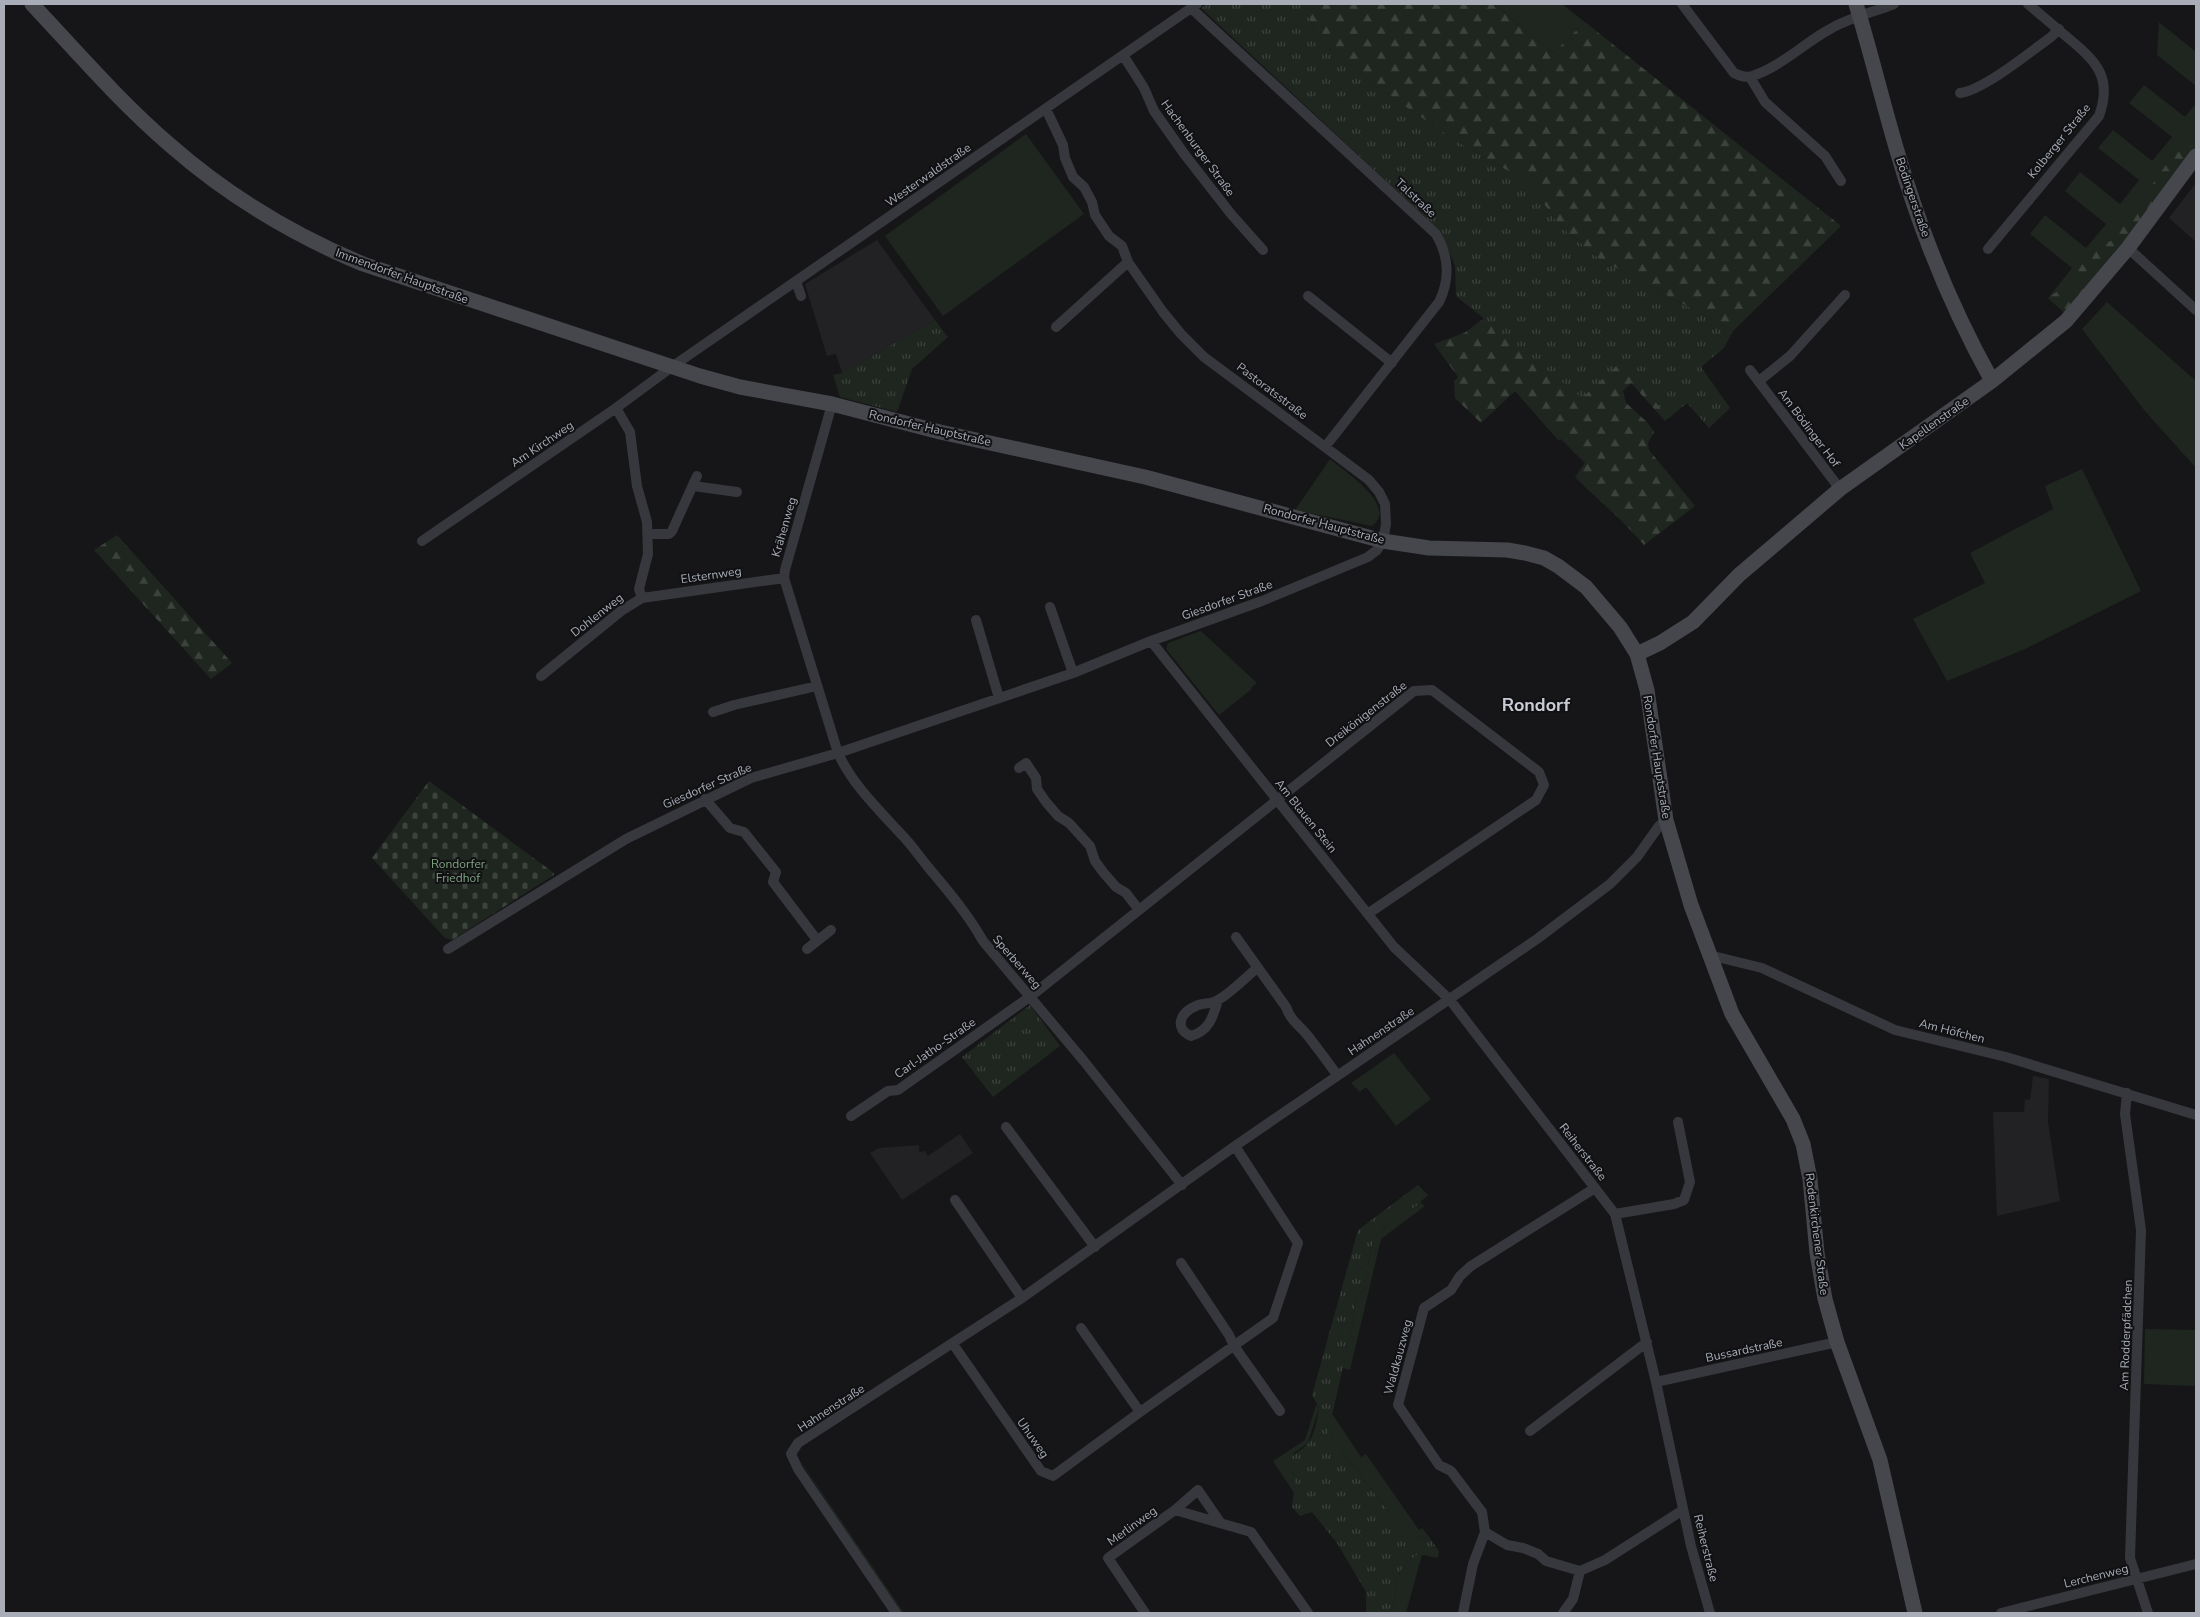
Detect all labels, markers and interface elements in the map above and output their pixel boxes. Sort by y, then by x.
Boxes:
street label: Hachenburger Straße [1158,96,1238,200]
street label: Kolberger Straße [2024,100,2094,182]
street label: Westerwaldstraße [882,140,974,210]
street label: Bödingerstraße [1892,155,1934,239]
street label: Talstraße [1392,175,1440,221]
street label: Immendorfer Hauptstraße [333,244,471,308]
street label: Pastoratsstraße [1233,359,1311,423]
street label: Am Bödinger Hof [1774,386,1844,471]
street label: Kapellenstraße [1896,393,1972,453]
street label: Rondorfer Hauptstraße [867,406,993,450]
street label: Am Kirchweg [508,417,576,471]
street label: Krähenweg [768,495,800,559]
street label: Rondorfer Hauptstraße [1262,500,1386,548]
street label: Elsternweg [680,563,742,587]
street label: Giesdorfer Straße [1179,576,1275,624]
street label: Dohlenweg [567,589,627,641]
street label: Dreikönigenstraße [1322,677,1410,751]
district label: Rondorf [1502,693,1571,717]
street label: Rondorfer Hauptstraße [1639,694,1675,820]
street label: Giesdorfer Straße [660,759,754,813]
street label: Am Blauen Stein [1271,776,1341,856]
park label: Rondorfer Friedhof [431,856,486,886]
street label: Sperberweg [989,932,1045,992]
street label: Hahnenstraße [1345,1003,1417,1059]
street label: Carl-Jatho-Straße [891,1014,979,1082]
street label: Am Höfchen [1917,1015,1987,1047]
street label: Reiherstraße [1556,1120,1610,1184]
street label: Rodenkirchener Straße [1802,1172,1832,1296]
street label: Am Rodderpfädchen [2116,1279,2136,1391]
street label: Waldkauzweg [1380,1318,1416,1396]
street label: Bussardstraße [1704,1334,1784,1366]
street label: Hahnenstraße [795,1380,867,1436]
street label: Uhuweg [1013,1415,1053,1461]
street label: Merlinweg [1104,1503,1160,1549]
street label: Reiherstraße [1690,1513,1722,1583]
street label: Lerchenweg [2062,1560,2130,1592]

